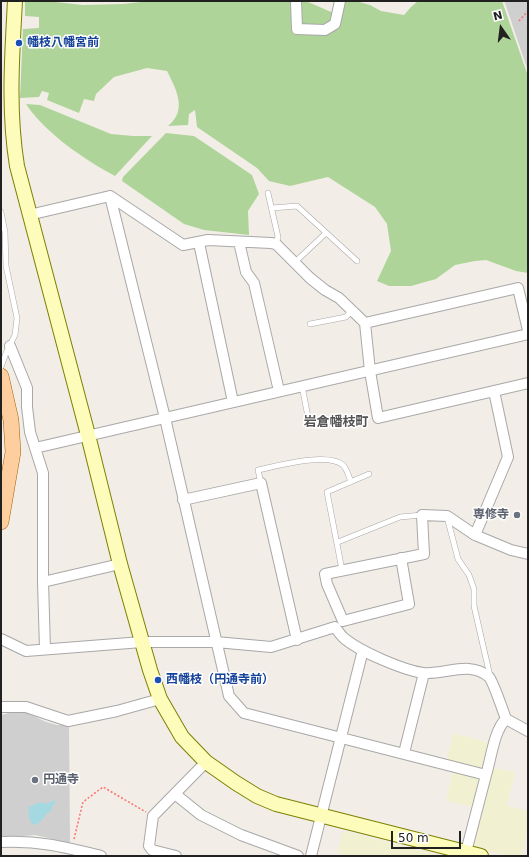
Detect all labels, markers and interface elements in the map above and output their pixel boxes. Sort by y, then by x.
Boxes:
north arrow [481,8,521,48]
text: N [492,8,504,23]
place label: 幡枝八幡宮前 [27,36,99,50]
marker: 幡枝八幡宮前 [14,38,24,48]
district label: 岩倉幡枝町 [304,415,368,431]
place label: 専修寺 [473,508,509,522]
marker: 専修寺 [512,510,522,520]
place label: 西幡枝（円通寺前） [166,673,274,687]
marker: 西幡枝（円通寺前） [153,675,163,685]
place label: 円通寺 [43,773,79,787]
marker: 円通寺 [30,775,40,785]
scale bar [393,823,463,849]
text: 50 m [398,831,429,845]

